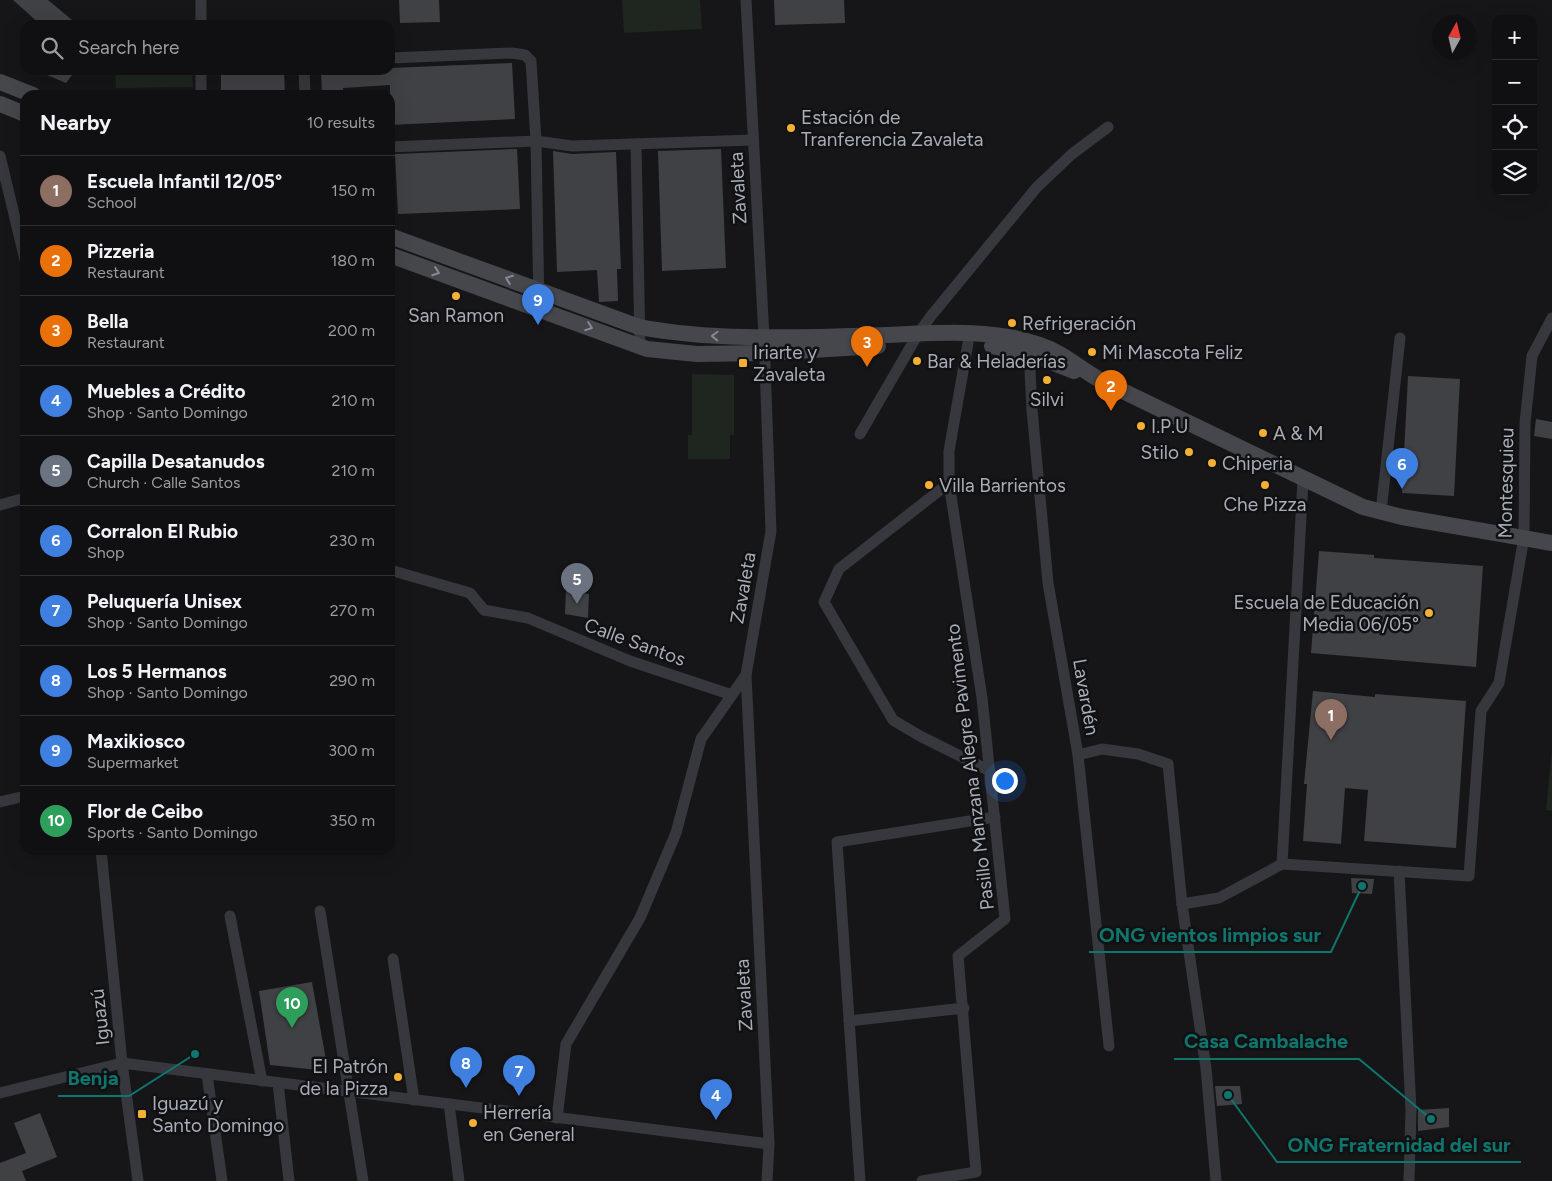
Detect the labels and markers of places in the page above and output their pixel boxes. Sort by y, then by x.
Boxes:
place label: Estación de Tranferencia Zavaleta [801,106,984,151]
marker: Estación de Tranferencia Zavaleta [785,122,797,134]
pin: 9 [522,284,554,325]
marker: San Ramon [450,290,462,302]
place label: San Ramon [408,304,504,327]
place label: Refrigeración [1022,312,1136,335]
marker: Refrigeración [1006,317,1018,329]
pin: 3 [851,326,883,367]
place label: Iriarte y Zavaleta [753,341,825,386]
place label: Mi Mascota Feliz [1102,341,1243,364]
marker: Mi Mascota Feliz [1086,346,1098,358]
place label: Bar & Heladerías [927,350,1066,373]
marker: Bar & Heladerías [911,355,923,367]
marker: Iriarte y Zavaleta [737,357,749,369]
pin: 2 [1095,370,1127,411]
marker: Silvi [1041,374,1053,386]
place label: Silvi [1030,388,1064,411]
place label: I.P.U [1151,415,1189,438]
marker: I.P.U [1135,420,1147,432]
place label: A & M [1273,422,1324,445]
marker: A & M [1257,427,1269,439]
place label: Stilo [1141,441,1179,464]
marker: Stilo [1183,446,1195,458]
pin: 6 [1386,448,1418,489]
place label: Chiperia [1222,452,1293,475]
marker: Chiperia [1206,457,1218,469]
place label: Villa Barrientos [939,474,1066,497]
marker: Villa Barrientos [923,479,935,491]
marker: Che Pizza [1259,479,1271,491]
place label: Che Pizza [1223,493,1307,516]
pin: 5 [561,563,593,604]
place label: Escuela de Educación Media 06/05° [1234,591,1419,636]
marker: Escuela de Educación Media 06/05° [1423,607,1435,619]
pin: 1 [1315,699,1347,740]
callout: ONG vientos limpios sur [1089,917,1331,952]
pin: 10 [276,987,308,1028]
callout: Casa Cambalache [1174,1024,1359,1059]
pin: 8 [450,1047,482,1088]
place label: El Patrón de la Pizza [299,1055,388,1100]
pin: 7 [503,1055,535,1096]
callout: Benja [58,1061,129,1096]
marker: El Patrón de la Pizza [392,1071,404,1083]
pin: 4 [700,1079,732,1120]
place label: Iguazú y Santo Domingo [152,1092,284,1137]
place label: Herrería en General [483,1101,575,1146]
marker: Iguazú y Santo Domingo [136,1108,148,1120]
marker: Herrería en General [467,1117,479,1129]
callout: ONG Fraternidad del sur [1277,1127,1521,1162]

